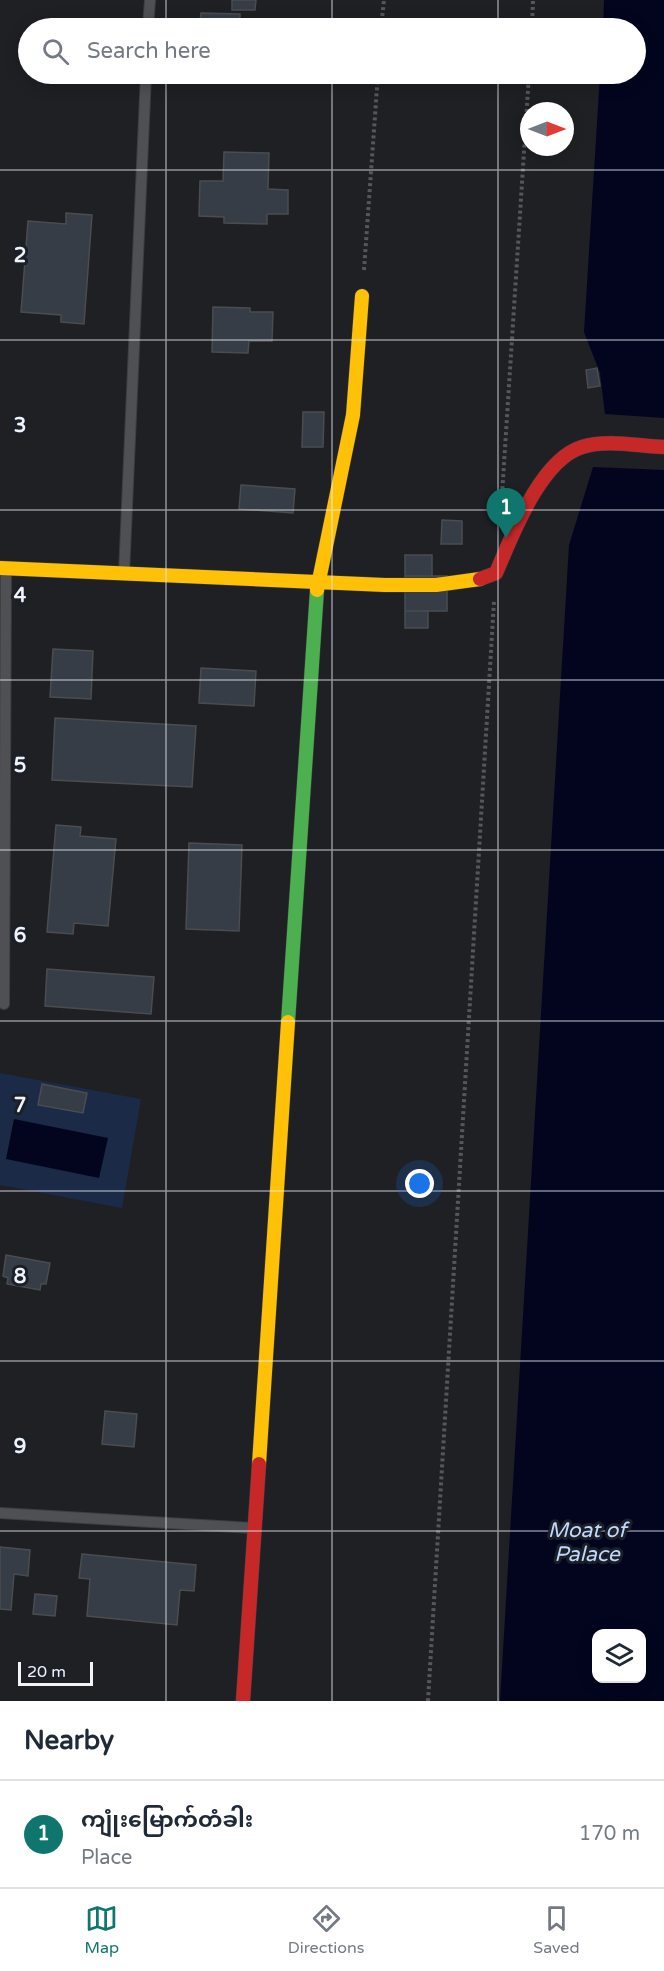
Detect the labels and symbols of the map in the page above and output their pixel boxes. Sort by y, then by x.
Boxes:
north arrow [520,102,574,156]
text: 2 [14,244,26,268]
text: 3 [14,414,26,438]
pin: 1 [486,488,526,538]
text: 4 [14,584,27,608]
text: 5 [14,754,26,778]
text: 6 [14,924,26,948]
text: 7 [14,1094,26,1118]
your location [405,1169,434,1198]
text: 8 [14,1265,26,1289]
text: 9 [14,1435,26,1459]
water label: Moat of Palace [548,1518,630,1567]
scale bar [18,1659,93,1686]

